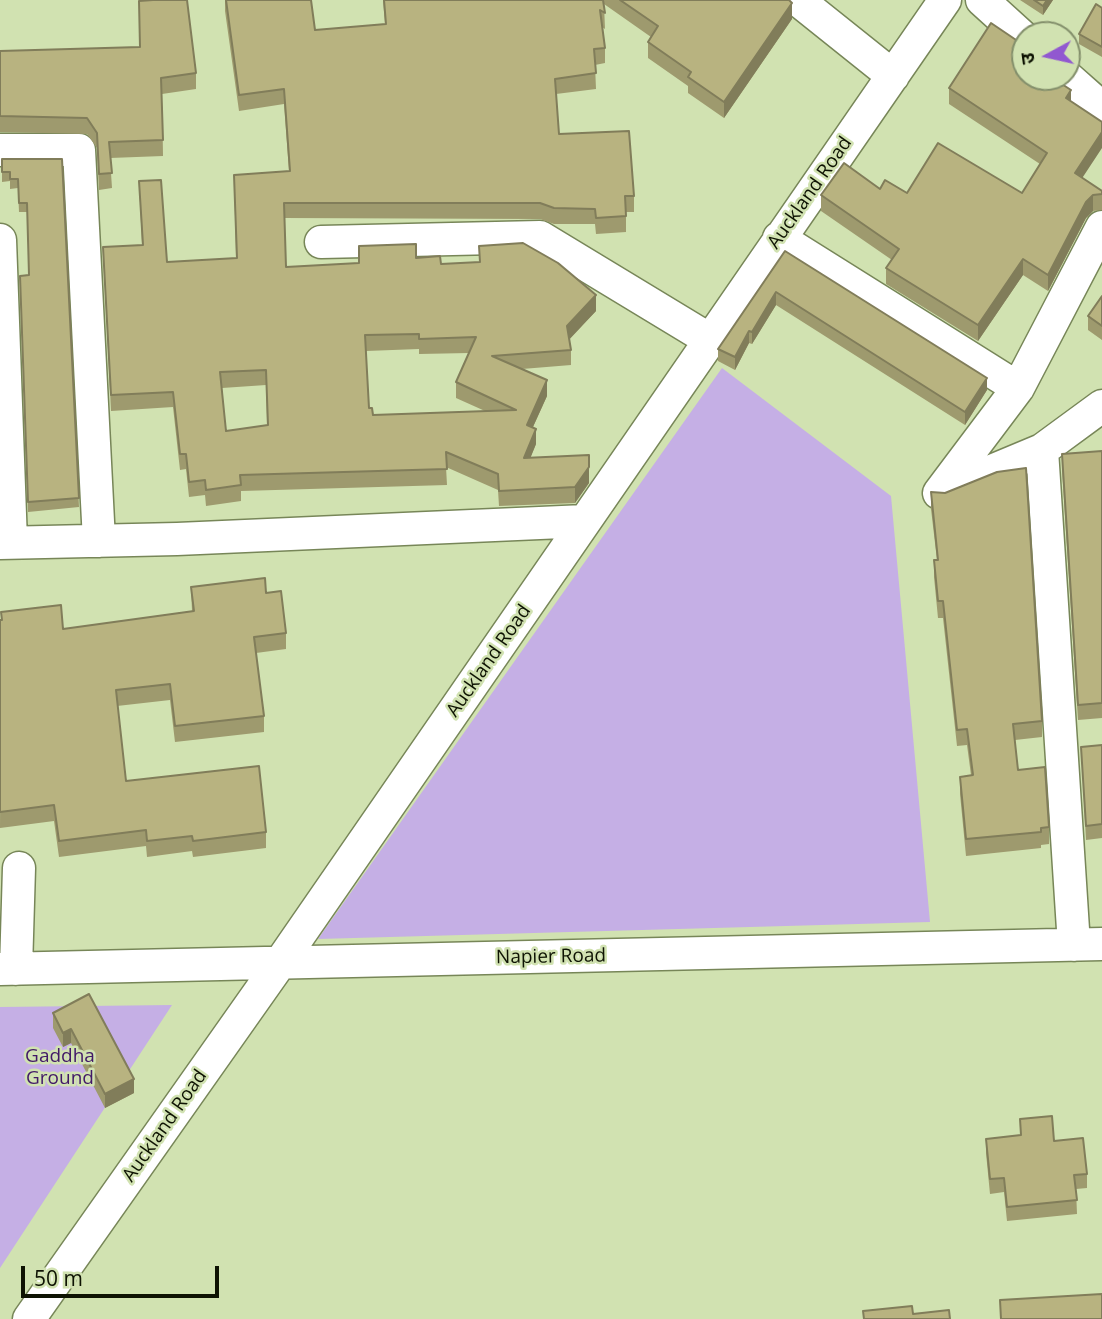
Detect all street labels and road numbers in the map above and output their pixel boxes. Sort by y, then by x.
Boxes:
street label: Auckland Road [763,133,857,253]
street label: Auckland Road [442,601,536,721]
street label: Napier Road [496,945,606,969]
street label: Auckland Road [118,1066,212,1186]

